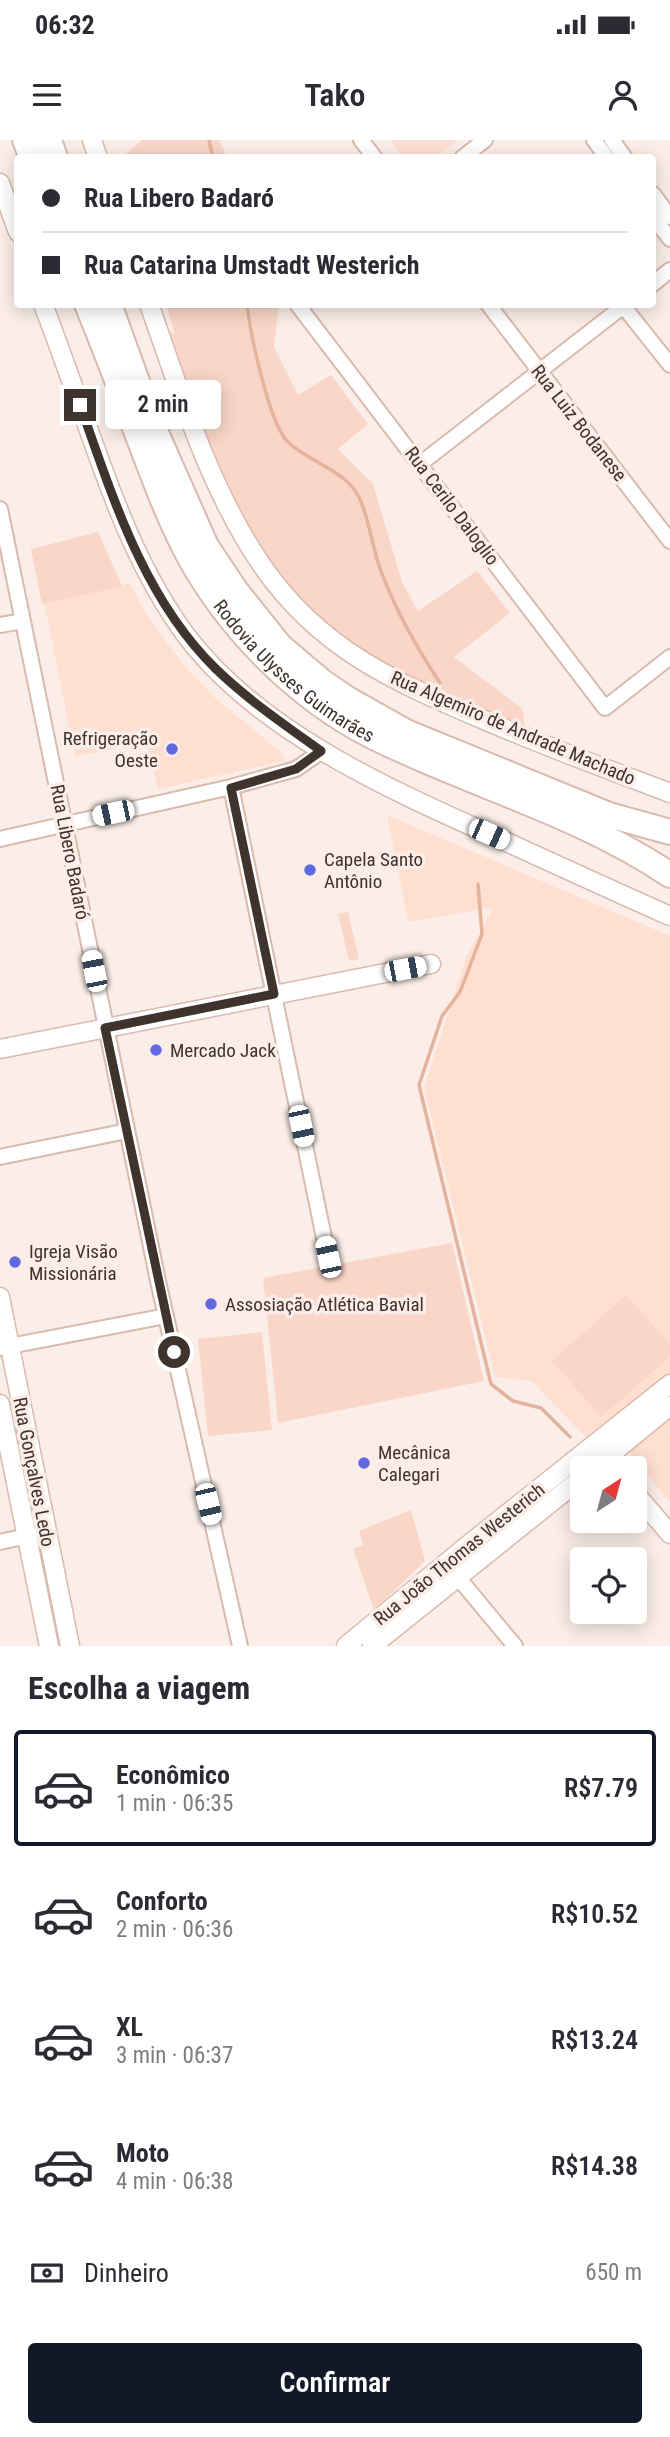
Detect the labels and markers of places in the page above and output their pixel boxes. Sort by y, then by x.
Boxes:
place label: Refrigeração Oeste [63,727,158,772]
marker: Refrigeração Oeste [164,741,180,757]
place label: Capela Santo Antônio [324,848,423,893]
marker: Capela Santo Antônio [302,862,318,878]
place label: Mercado Jack [170,1039,276,1062]
marker: Mercado Jack [148,1042,164,1058]
place label: Igreja Visão Missionária [29,1240,118,1285]
marker: Igreja Visão Missionária [7,1254,23,1270]
place label: Assosiação Atlética Bavial [225,1293,424,1316]
marker: Assosiação Atlética Bavial [203,1296,219,1312]
place label: Mecânica Calegari [378,1441,451,1486]
marker: Mecânica Calegari [356,1455,372,1471]

